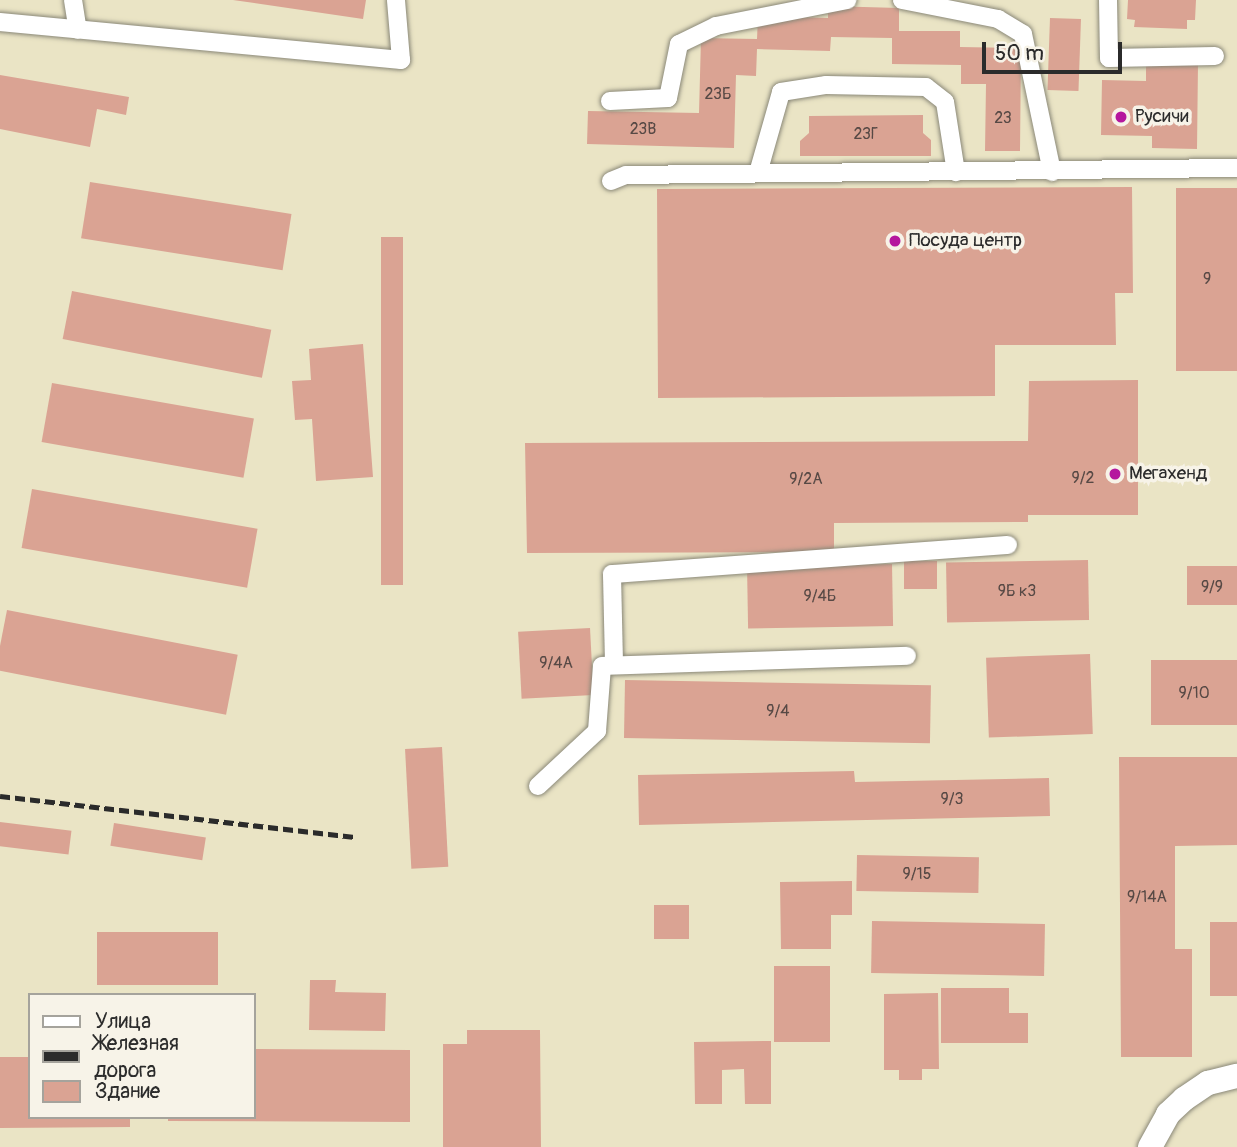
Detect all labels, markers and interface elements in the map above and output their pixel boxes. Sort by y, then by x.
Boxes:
scale bar [985,28,1125,72]
text: 50 m [995,40,1044,67]
house number: 23Б [705,84,731,104]
place label: Русичи [1135,106,1189,128]
house number: 23 [994,108,1012,128]
marker: Русичи [1113,109,1129,125]
house number: 23В [630,119,656,139]
house number: 23Г [853,124,879,144]
place label: Посуда центр [909,230,1022,252]
marker: Посуда центр [887,233,903,249]
house number: 9 [1203,269,1211,289]
place label: Мегахенд [1129,463,1207,485]
marker: Мегахенд [1107,466,1123,482]
house number: 9/2 [1072,468,1094,488]
house number: 9/2А [789,469,823,489]
house number: 9/9 [1201,577,1223,597]
house number: 9Б к3 [998,581,1036,601]
house number: 9/4Б [804,586,836,606]
house number: 9/4А [539,653,573,673]
house number: 9/10 [1178,683,1210,703]
house number: 9/4 [766,701,790,721]
house number: 9/3 [941,789,963,809]
house number: 9/15 [903,864,931,884]
house number: 9/14А [1127,887,1167,907]
legend [28,993,256,1119]
text: Улица [95,1008,151,1035]
text: Железная дорога [94,1030,179,1084]
text: Здание [95,1078,160,1105]

